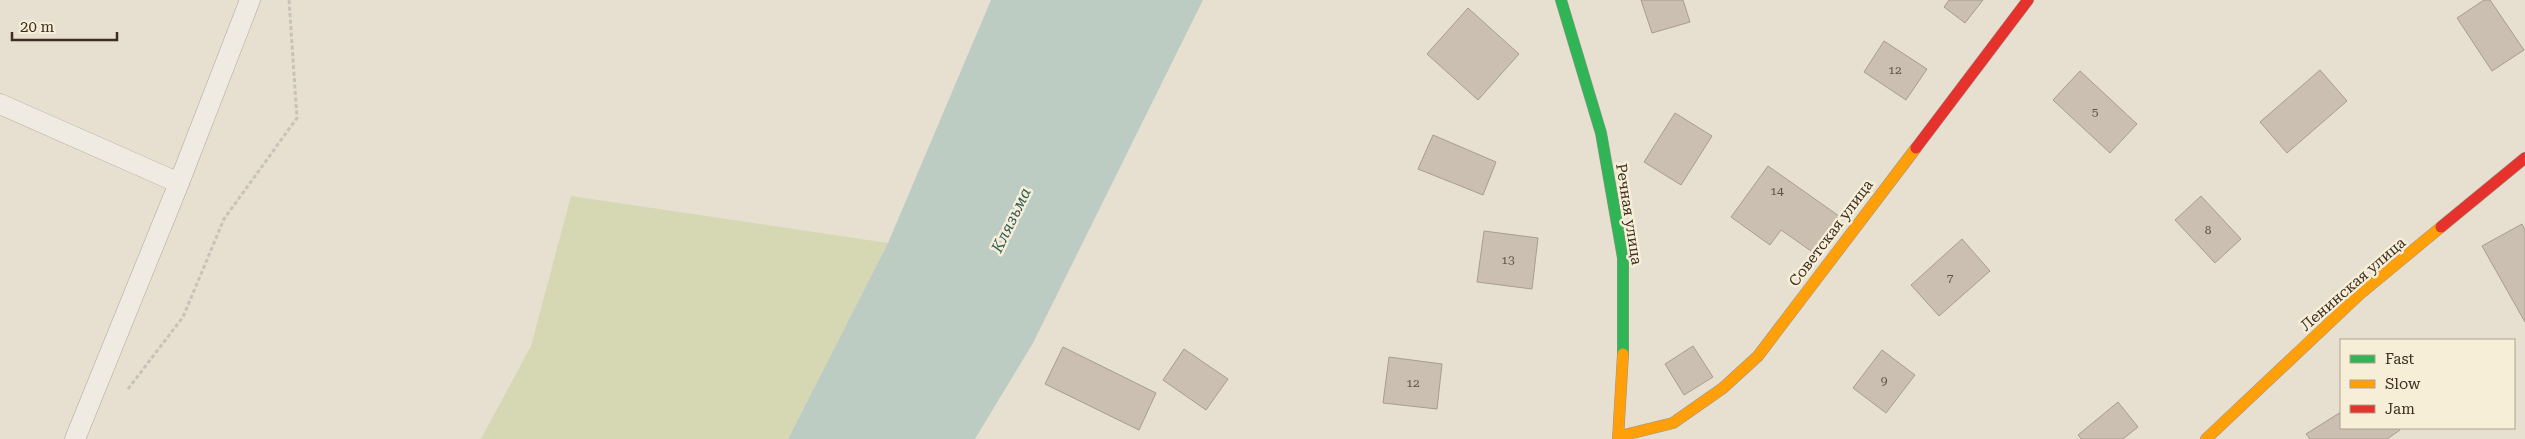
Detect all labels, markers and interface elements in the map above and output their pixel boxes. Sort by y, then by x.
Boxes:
scale bar [12,10,118,42]
text: 20 m [20,18,55,36]
house number: 12 [1888,63,1902,77]
house number: 5 [2092,105,2099,119]
street label: Речная улица [1612,162,1646,266]
street label: Советская улица [1785,176,1877,290]
water label: Клязьма [987,184,1035,256]
house number: 14 [1770,184,1784,198]
house number: 8 [2205,223,2212,237]
street label: Ленинская улица [2297,234,2409,334]
house number: 13 [1501,253,1515,267]
house number: 7 [1947,271,1954,285]
legend [2340,339,2515,429]
text: Fast [2385,350,2415,368]
house number: 9 [1881,374,1888,388]
text: Slow [2385,375,2421,393]
house number: 12 [1406,376,1420,390]
text: Jam [2385,400,2415,418]

